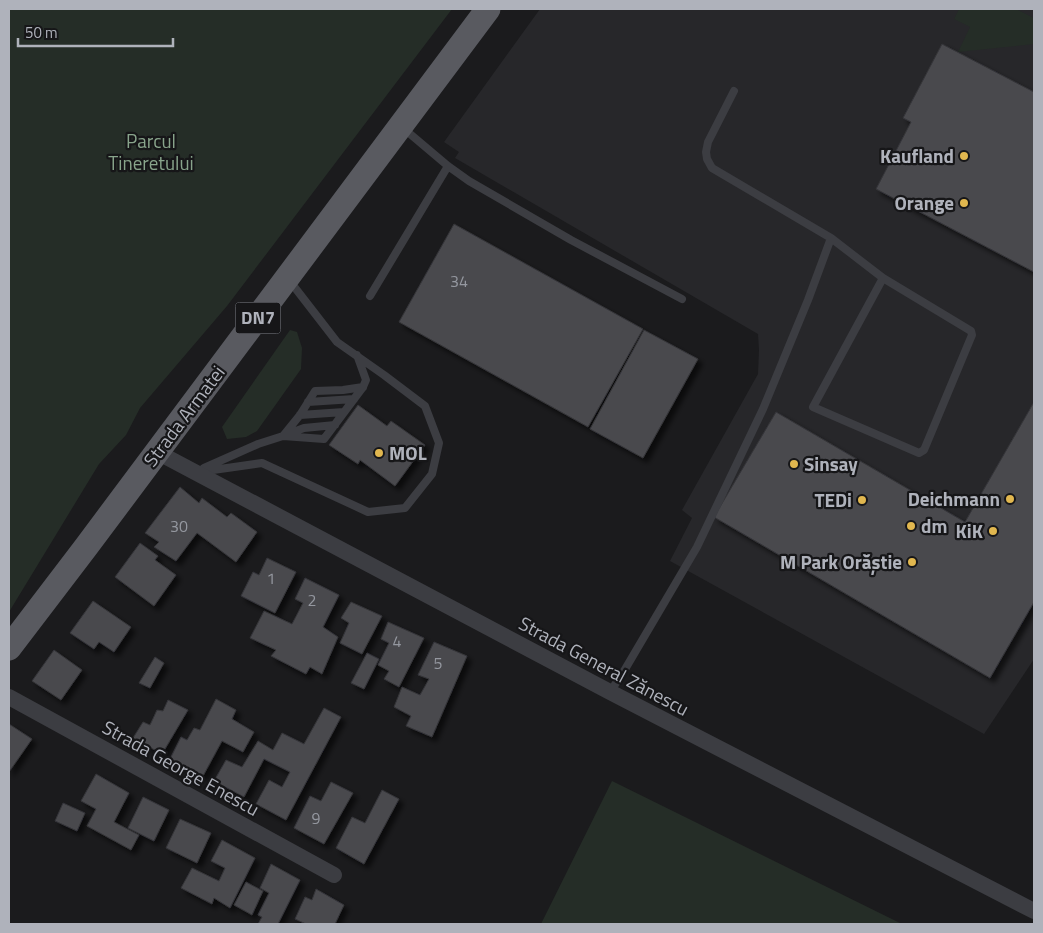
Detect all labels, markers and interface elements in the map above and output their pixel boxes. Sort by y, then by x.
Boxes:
scale bar [18,15,172,47]
text: 50 m [25,21,58,44]
park label: Parcul Tineretului [108,126,194,177]
place label: Kaufland [880,141,954,170]
marker: Kaufland [958,150,970,162]
place label: Orange [894,188,954,217]
marker: Orange [958,197,970,209]
house number: 34 [450,269,468,293]
road number: DN7 [236,302,280,334]
street label: Strada Armatei [136,359,231,472]
place label: MOL [389,438,427,467]
marker: MOL [373,447,385,459]
place label: Sinsay [804,449,858,478]
marker: Sinsay [788,458,800,470]
place label: Deichmann [908,484,1000,513]
place label: TEDi [814,485,852,514]
marker: Deichmann [1004,493,1016,505]
marker: TEDi [856,494,868,506]
place label: dm [921,511,947,540]
house number: 30 [170,514,188,538]
place label: KiK [956,516,983,545]
marker: dm [905,520,917,532]
marker: KiK [987,525,999,537]
place label: M Park Orăștie [780,547,902,576]
marker: M Park Orăștie [906,556,918,568]
house number: 1 [267,566,275,590]
house number: 2 [308,588,316,612]
street label: Strada General Zănescu [514,608,695,723]
house number: 4 [393,629,402,653]
house number: 5 [434,651,443,675]
street label: Strada George Enescu [97,712,265,823]
house number: 9 [312,806,321,830]

